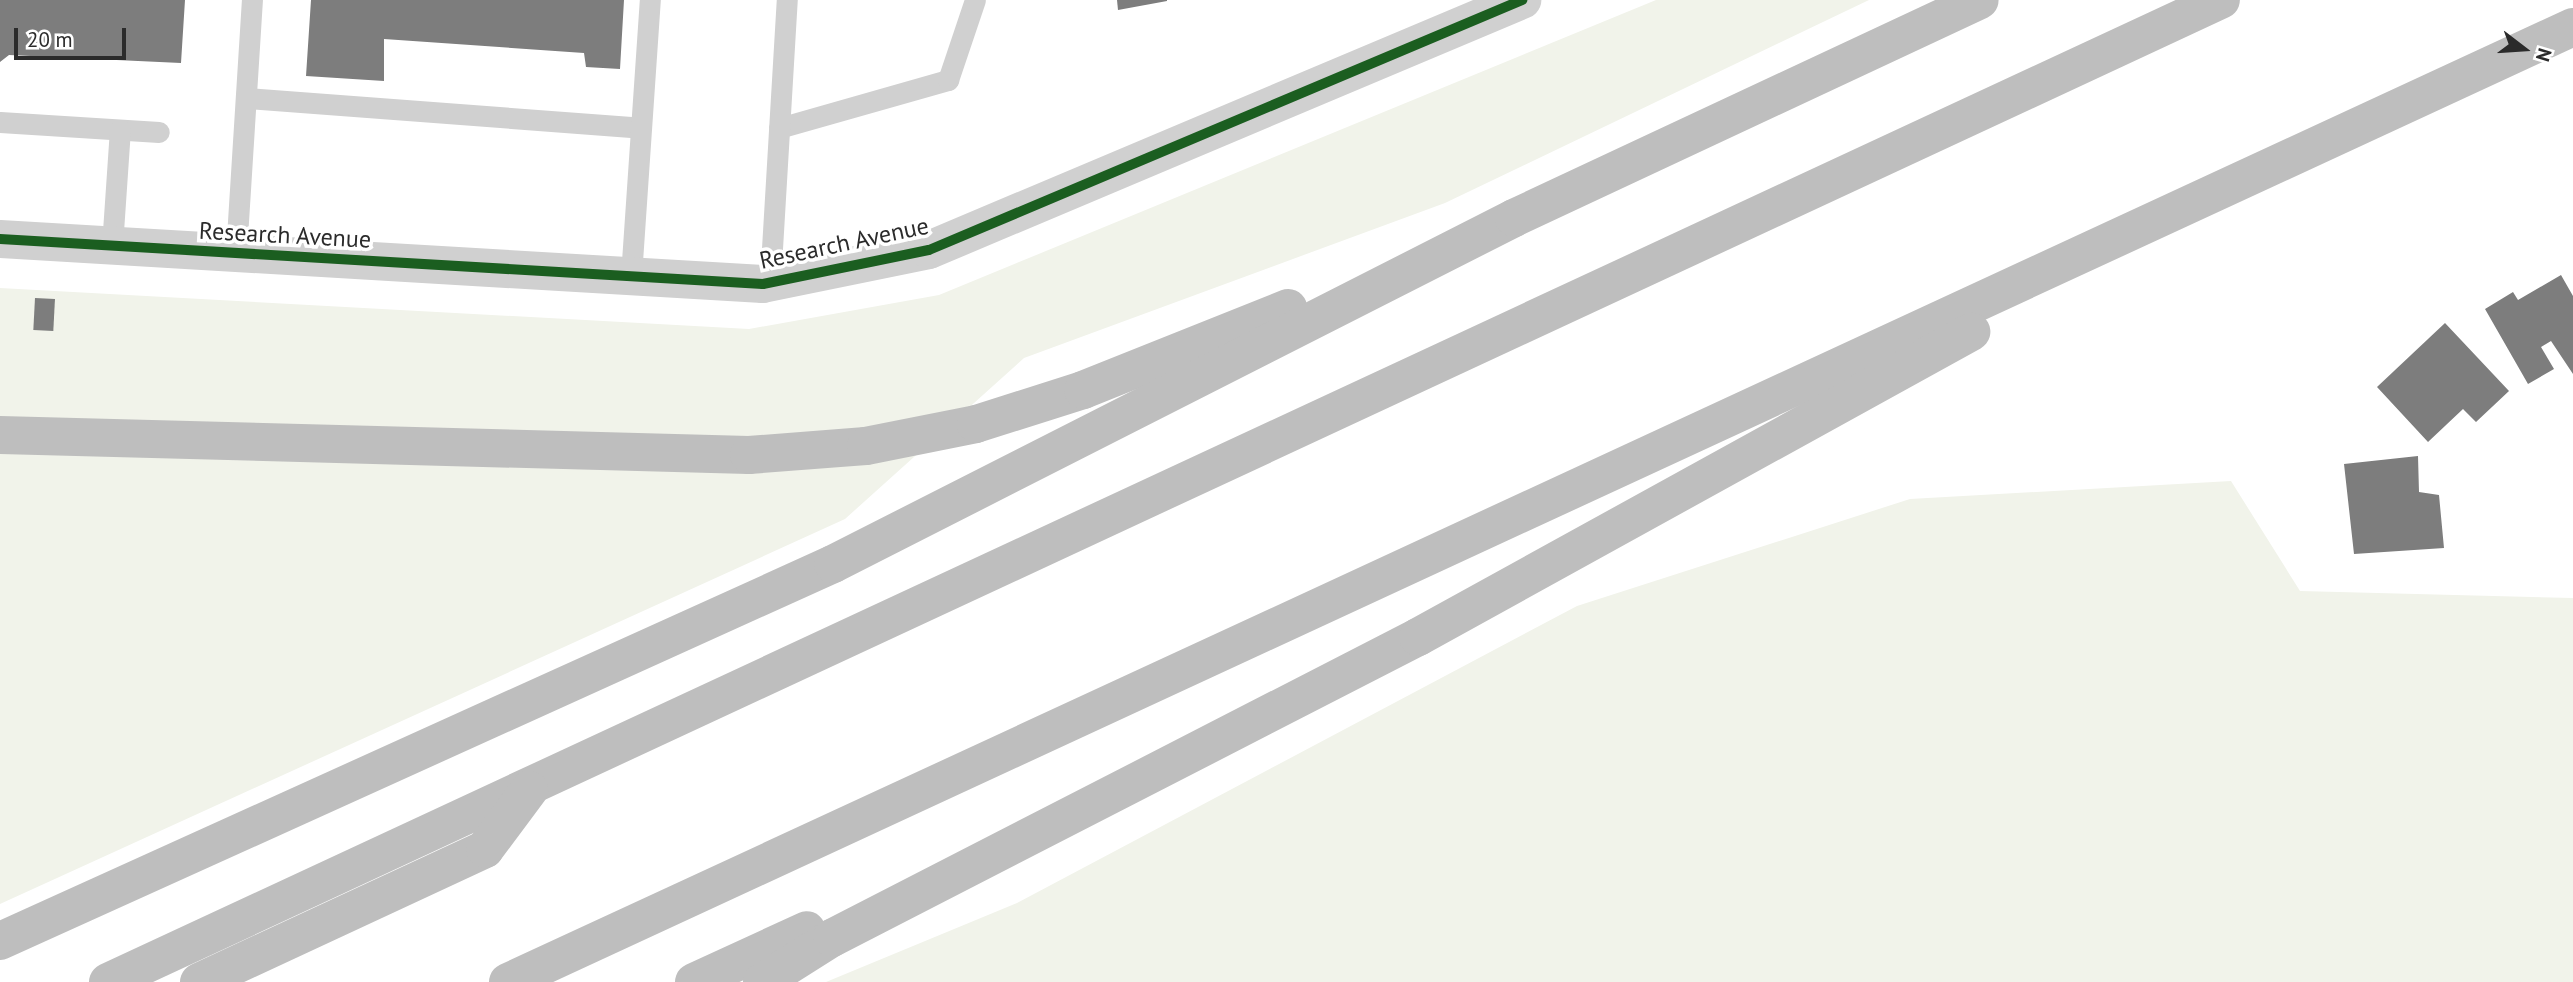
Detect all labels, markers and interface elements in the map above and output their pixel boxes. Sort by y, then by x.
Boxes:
scale bar [18,14,130,58]
north arrow [2489,14,2559,84]
text: 20 m [27,26,73,53]
text: N [2531,46,2557,65]
street label: Research Avenue [756,211,932,275]
street label: Research Avenue [198,216,372,254]

